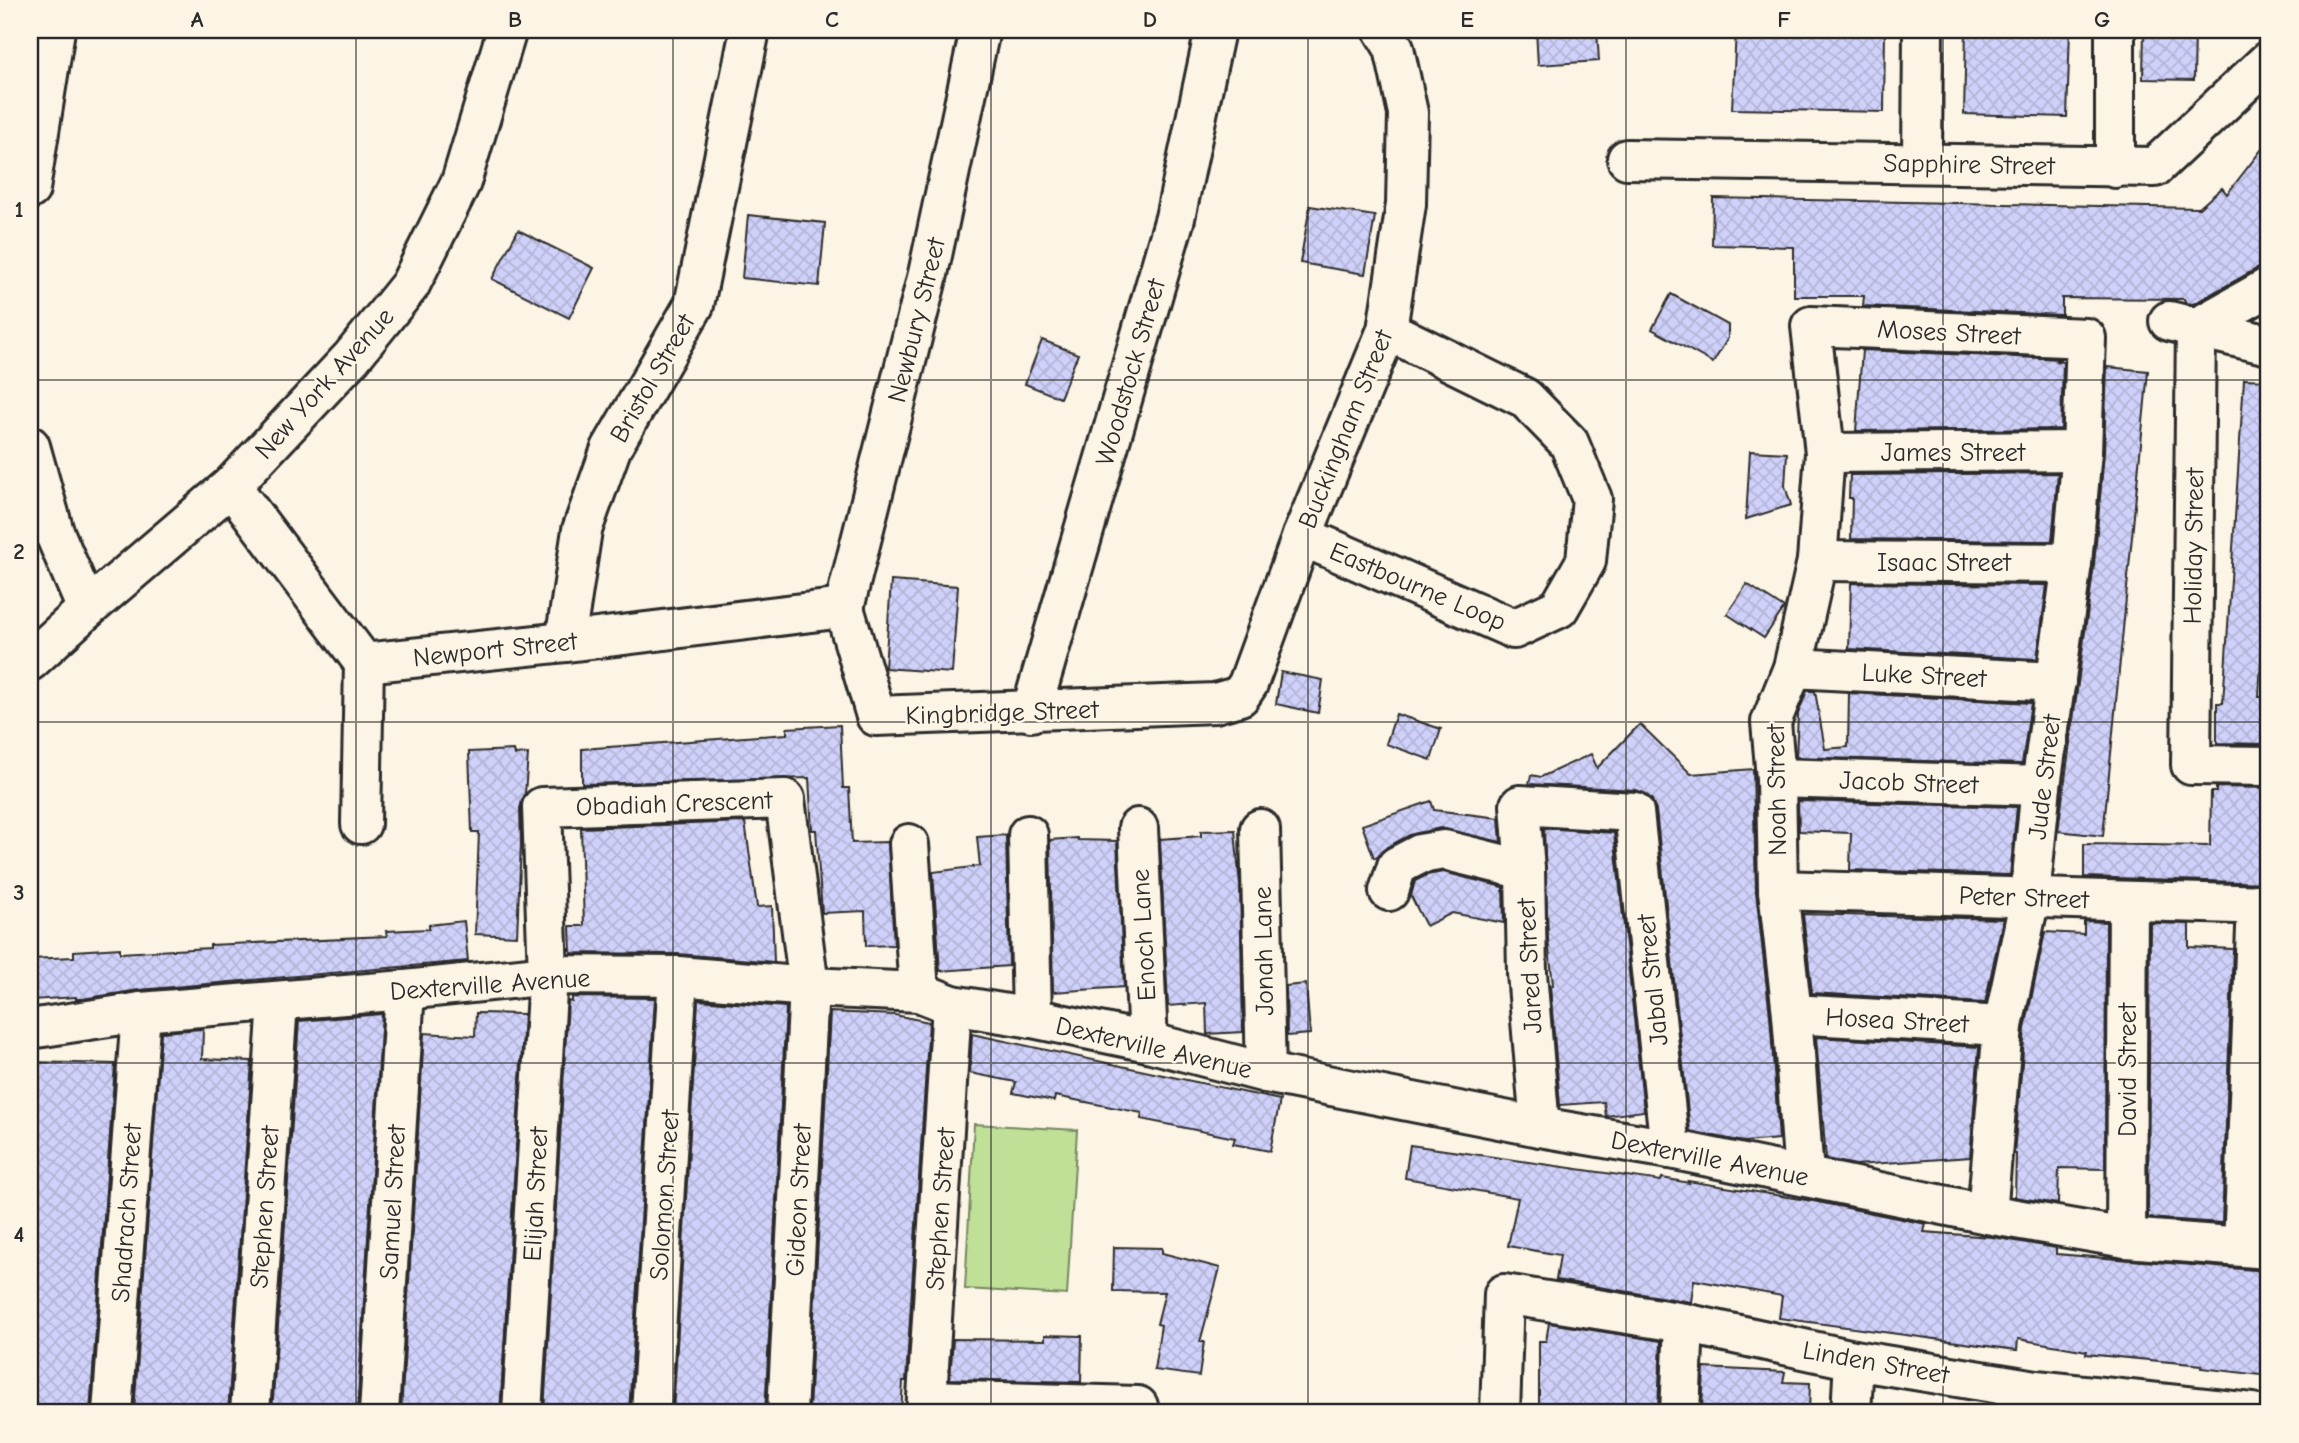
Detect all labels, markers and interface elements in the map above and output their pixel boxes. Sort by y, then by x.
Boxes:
text: A [191,6,204,33]
text: B [508,6,522,33]
text: C [825,6,839,33]
text: D [1143,6,1157,33]
text: E [1460,6,1474,33]
text: F [1777,6,1791,33]
text: G [2094,6,2110,33]
street label: Sapphire Street [1883,149,2057,182]
text: 1 [14,196,24,223]
street label: Newbury Street [882,233,952,406]
street label: Woodstock Street [1090,274,1172,469]
street label: New York Avenue [249,302,400,465]
street label: Bristol Street [604,308,702,448]
street label: Moses Street [1876,314,2023,352]
street label: Buckingham Street [1292,324,1400,533]
street label: James Street [1881,438,2027,468]
street label: Holiday Street [2178,466,2210,625]
street label: Eastbourne Loop [1325,536,1510,638]
text: 2 [13,538,25,565]
street label: Isaac Street [1877,548,2013,578]
street label: Newport Street [412,626,580,674]
street label: Luke Street [1861,658,1989,694]
street label: Kingbridge Street [905,695,1101,731]
street label: Jude Street [2022,711,2068,841]
street label: Noah Street [1761,722,1793,856]
street label: Jacob Street [1839,766,1981,800]
street label: Obadiah Crescent [575,786,774,822]
street label: Enoch Lane [1126,868,1162,1002]
text: 3 [13,879,25,906]
street label: Peter Street [1958,881,2091,915]
street label: Jonah Lane [1248,886,1280,1016]
street label: Jared Street [1511,896,1549,1035]
street label: Jabal Street [1631,911,1675,1047]
street label: Dexterville Avenue [389,963,591,1007]
street label: David Street [2113,1001,2143,1137]
street label: Hosea Street [1825,1002,1971,1040]
street label: Dexterville Avenue [1053,1011,1255,1085]
street label: Solomon Street [644,1107,686,1281]
street label: Shadrach Street [106,1121,148,1303]
street label: Gideon Street [780,1121,818,1277]
street label: Samuel Street [374,1122,412,1280]
street label: Stephen Street [244,1123,286,1289]
street label: Elijah Street [517,1125,555,1262]
street label: Stephen Street [920,1125,962,1291]
street label: Dexterville Avenue [1608,1125,1811,1193]
text: 4 [14,1221,25,1248]
street label: Linden Street [1800,1335,1953,1391]

